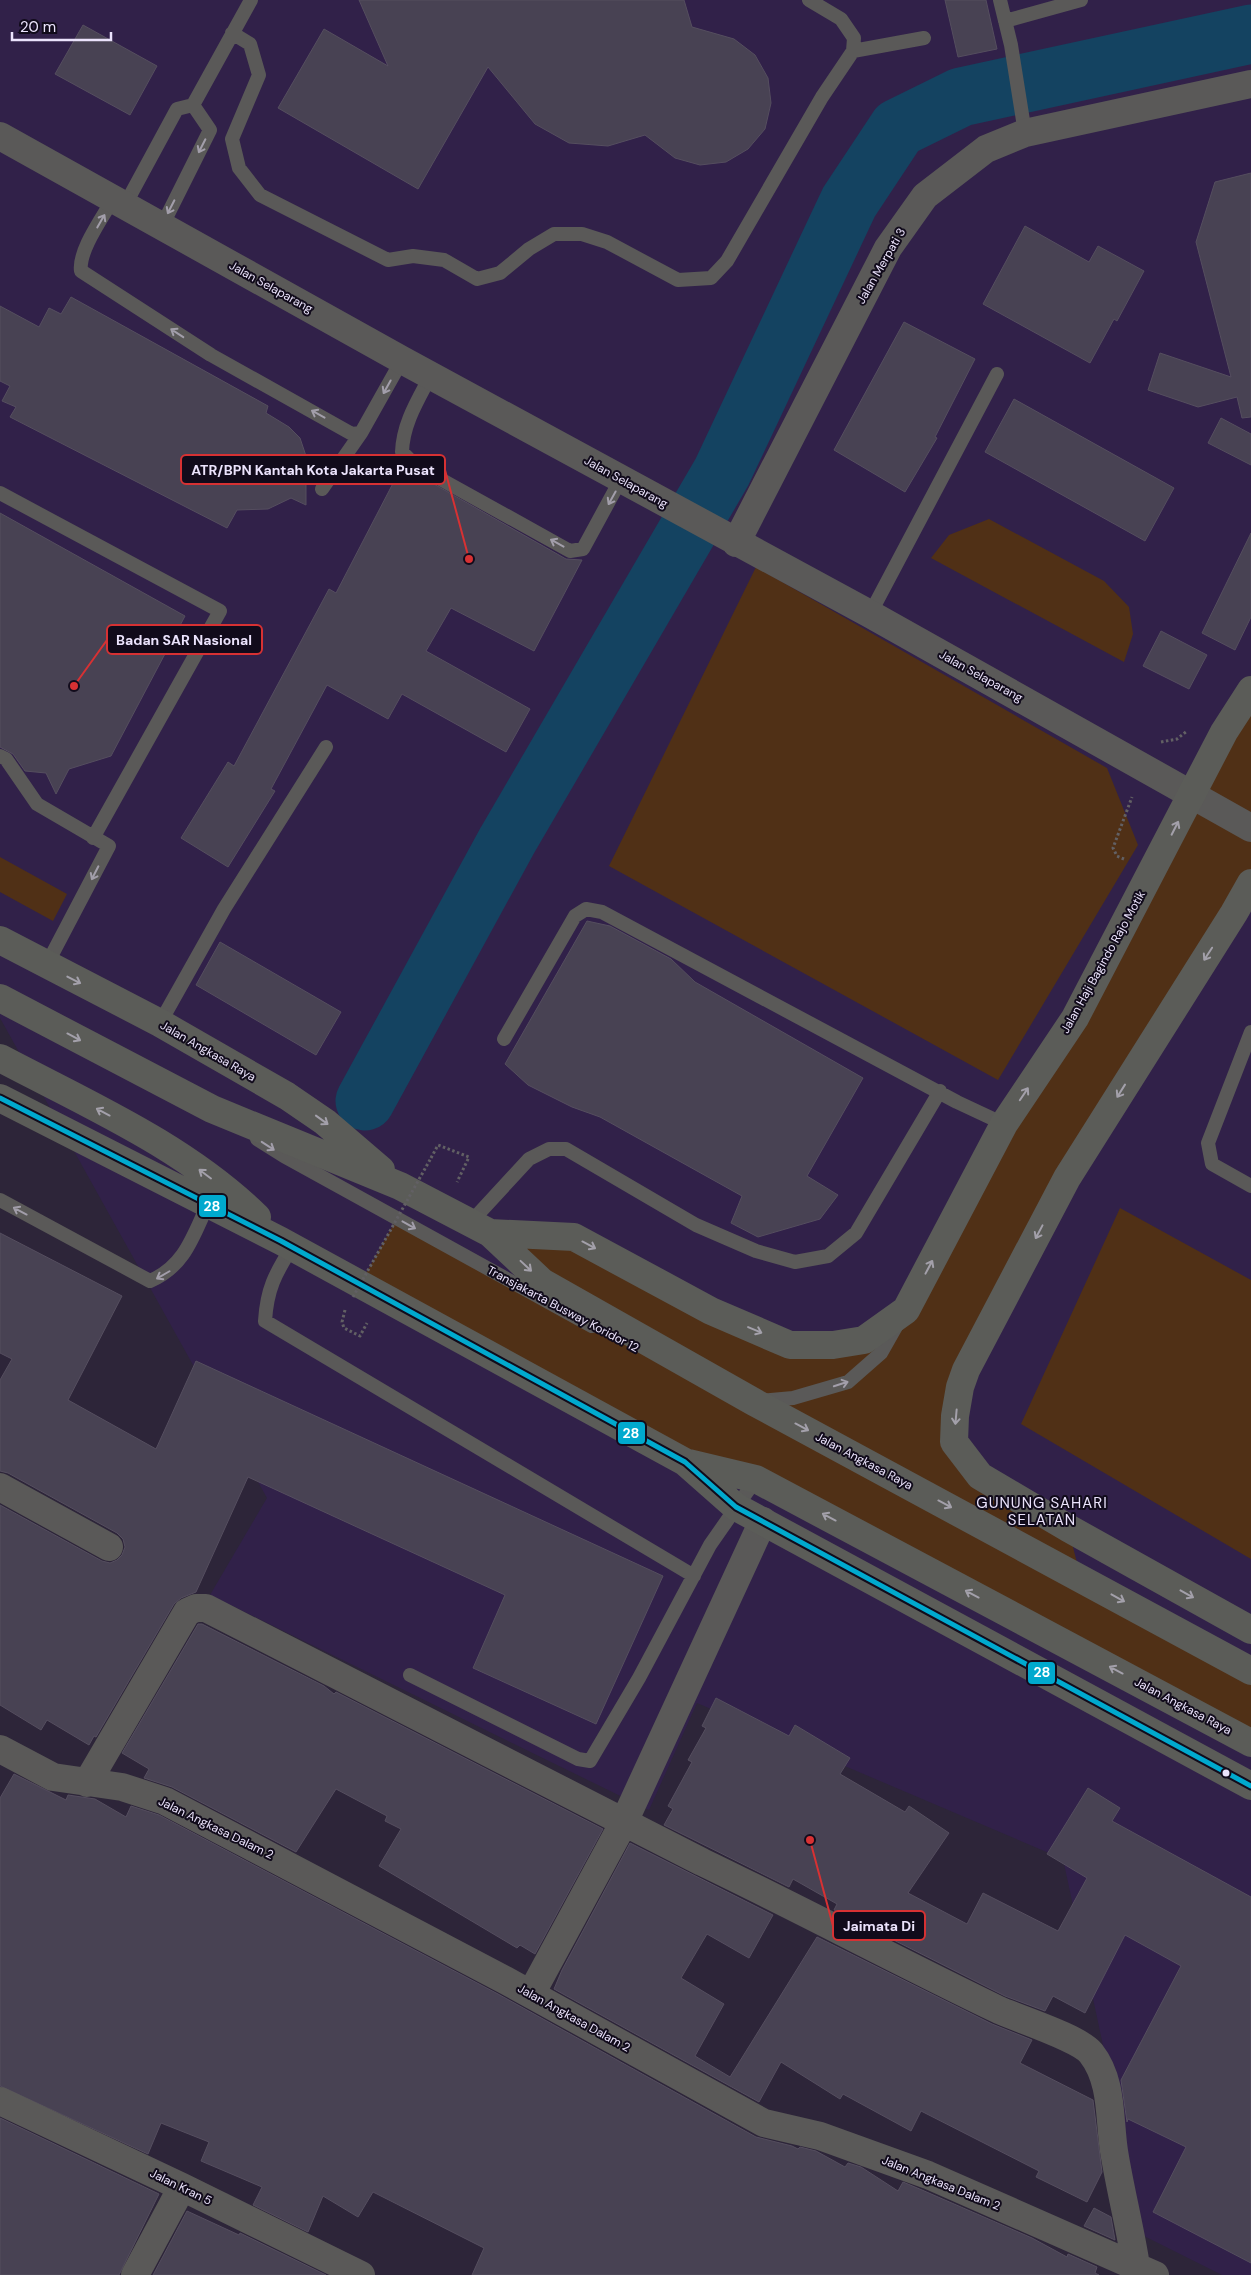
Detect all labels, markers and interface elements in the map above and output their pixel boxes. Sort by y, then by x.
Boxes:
scale bar [12,10,111,42]
text: 20 m [20,17,56,37]
one-way arrow [197,138,207,153]
one-way arrow [166,199,175,214]
one-way arrow [96,214,106,228]
street label: Jalan Merpati 3 [853,225,909,307]
street label: Jalan Selaparang [226,257,316,317]
one-way arrow [170,328,184,338]
one-way arrow [382,379,392,394]
one-way arrow [311,409,325,419]
street label: Jalan Selaparang [581,452,671,512]
callout: ATR/BPN Kantah Kota Jakarta Pusat [181,455,445,484]
text: ATR/BPN Kantah Kota Jakarta Pusat [191,461,435,479]
one-way arrow [606,490,616,504]
one-way arrow [550,538,564,548]
callout: Badan SAR Nasional [107,625,262,654]
text: Badan SAR Nasional [116,631,252,649]
street label: Jalan Selaparang [936,646,1026,706]
one-way arrow [1170,820,1180,835]
one-way arrow [90,866,100,881]
street label: Jalan Haji Bagindo Rajo Motik [1057,888,1149,1036]
one-way arrow [1203,947,1213,961]
one-way arrow [66,975,81,985]
street label: Jalan Angkasa Raya [157,1017,259,1085]
one-way arrow [66,1033,81,1042]
one-way arrow [1115,1084,1125,1098]
one-way arrow [1019,1087,1029,1101]
one-way arrow [95,1107,110,1117]
one-way arrow [315,1115,329,1125]
one-way arrow [260,1141,274,1151]
one-way arrow [198,1169,212,1179]
line badge: 28 [198,1194,227,1218]
text: 28 [204,1197,221,1215]
one-way arrow [13,1206,28,1215]
one-way arrow [402,1221,416,1231]
one-way arrow [1034,1224,1044,1239]
one-way arrow [582,1240,597,1250]
one-way arrow [924,1259,934,1274]
one-way arrow [519,1260,532,1272]
street label: Transjakarta Busway Koridor 12 [484,1262,642,1356]
one-way arrow [156,1270,170,1280]
one-way arrow [747,1326,763,1335]
one-way arrow [833,1379,849,1388]
one-way arrow [951,1409,960,1425]
line badge: 28 [617,1421,646,1445]
one-way arrow [794,1422,809,1432]
text: 28 [623,1424,640,1442]
street label: Jalan Angkasa Raya [813,1429,915,1493]
district label: GUNUNG SAHARI SELATAN [976,1493,1108,1530]
one-way arrow [937,1499,952,1509]
one-way arrow [822,1512,837,1521]
one-way arrow [965,1589,980,1599]
one-way arrow [1179,1590,1194,1600]
one-way arrow [1111,1594,1125,1604]
line badge: 28 [1027,1661,1056,1685]
text: 28 [1034,1663,1051,1681]
one-way arrow [1108,1665,1123,1675]
street label: Jalan Angkasa Raya [1132,1674,1234,1738]
unlabelled marker [1221,1768,1231,1778]
street label: Jalan Angkasa Dalam 2 [156,1793,276,1863]
callout: Jaimata Di [833,1911,925,1940]
text: Jaimata Di [843,1917,915,1935]
street label: Jalan Angkasa Dalam 2 [515,1980,633,2056]
street label: Jalan Angkasa Dalam 2 [879,2152,1003,2214]
street label: Jalan Kran 5 [147,2165,215,2209]

